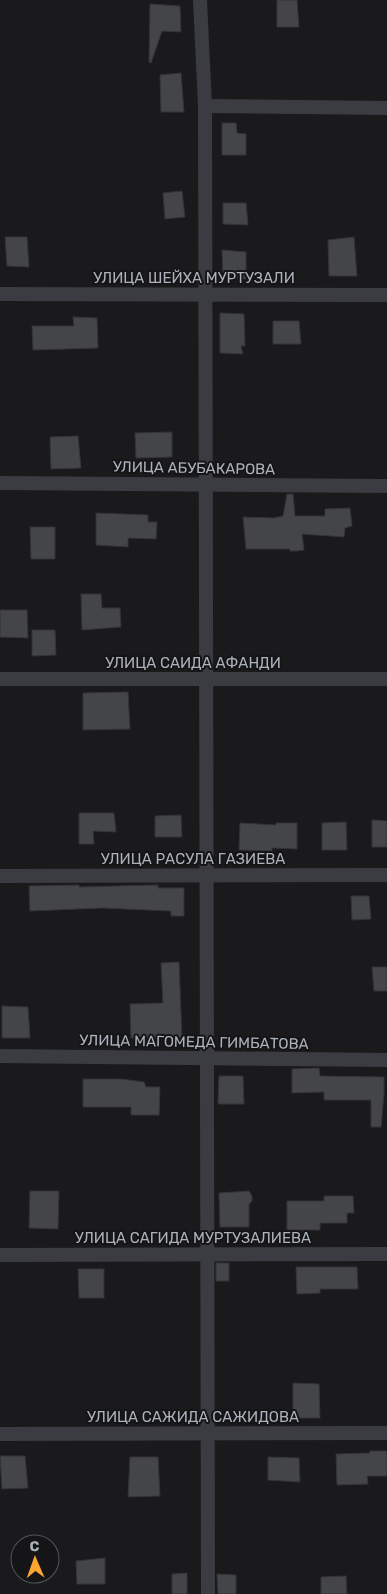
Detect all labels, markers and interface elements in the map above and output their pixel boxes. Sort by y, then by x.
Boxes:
street label: УЛИЦА ШЕЙХА МУРТУЗАЛИ [93,269,295,287]
street label: УЛИЦА АБУБАКАРОВА [113,458,275,478]
street label: УЛИЦА САИДА АФАНДИ [105,654,281,672]
street label: УЛИЦА РАСУЛА ГАЗИЕВА [101,850,285,868]
street label: УЛИЦА МАГОМЕДА ГИМБАТОВА [79,1031,309,1053]
street label: УЛИЦА САГИДА МУРТУЗАЛИЕВА [75,1229,311,1247]
street label: УЛИЦА САЖИДА САЖИДОВА [87,1408,299,1426]
north arrow [10,1534,60,1584]
text: С [29,1538,40,1555]

